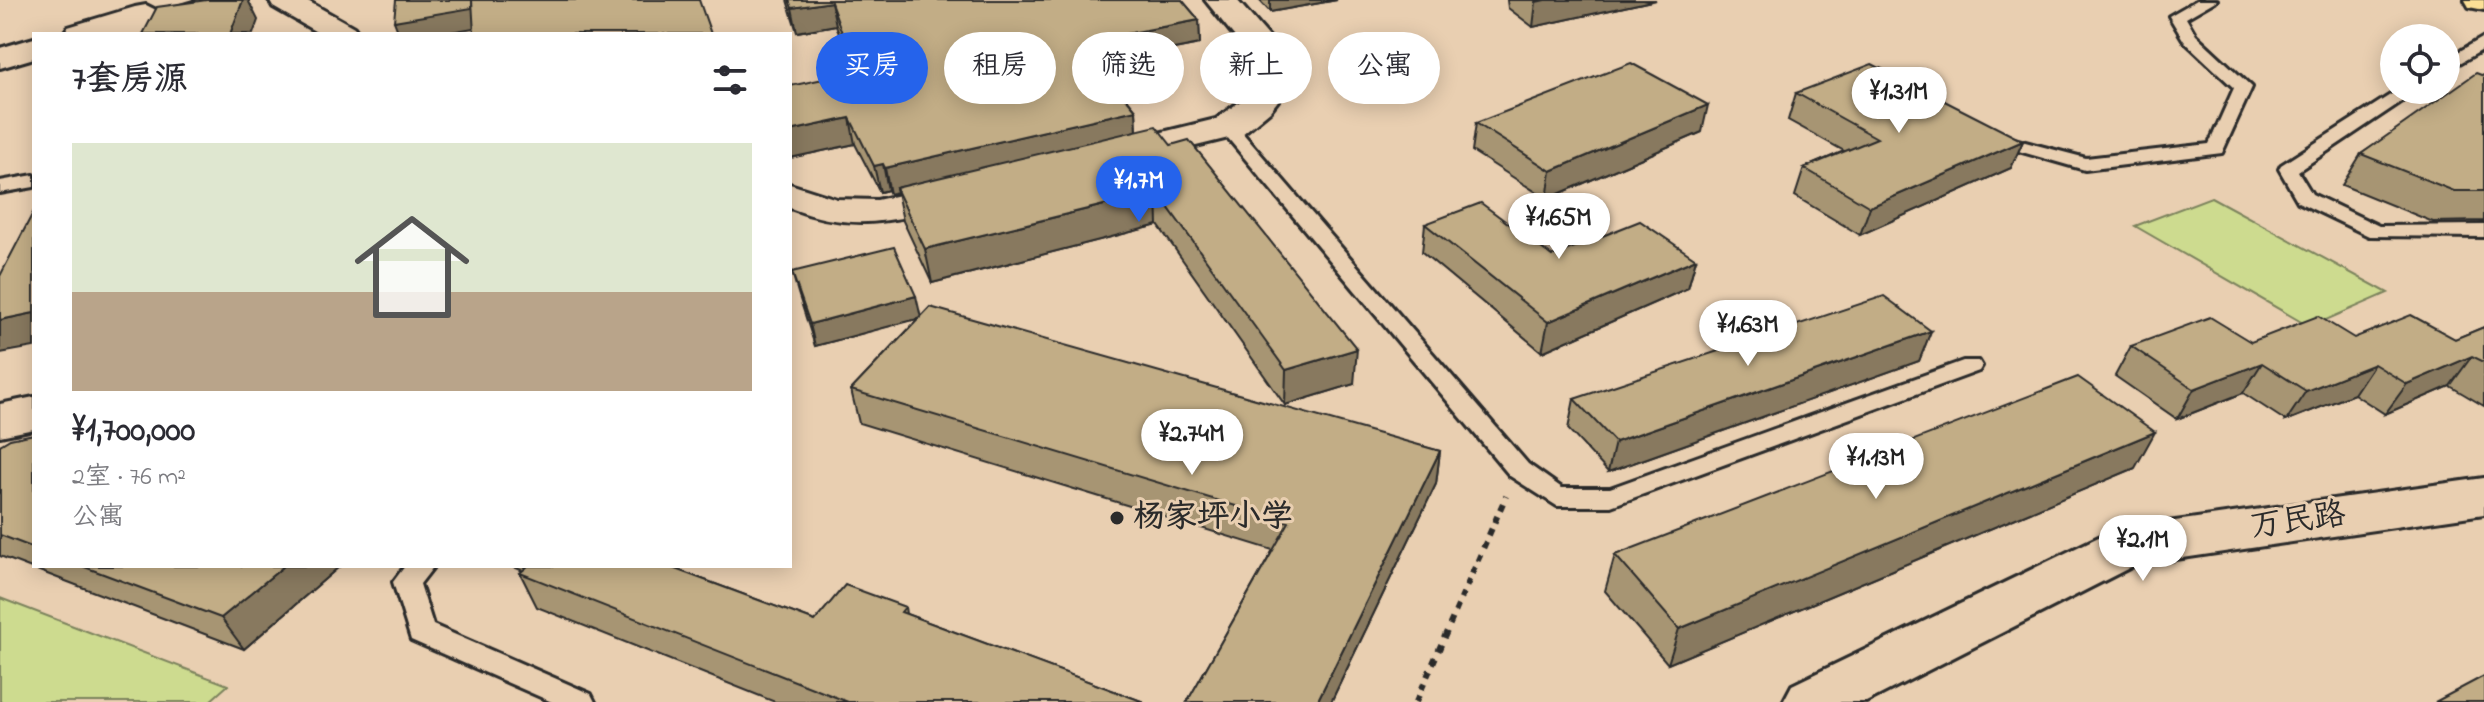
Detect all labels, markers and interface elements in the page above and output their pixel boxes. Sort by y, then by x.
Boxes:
map controls [2380,24,2460,104]
button: locate [2380,24,2460,104]
chip: 买房 [816,32,928,104]
chip: 租房 [944,32,1056,104]
chip: 筛选 [1072,32,1184,104]
chip: 新上 [1200,32,1312,104]
chip: 公寓 [1328,32,1440,104]
text: 7套房源 [72,56,188,106]
icon: filters [708,58,752,102]
pin: ¥1.31M [1834,67,1964,135]
text: ¥1.31M [1870,74,1928,112]
pin: ¥1.7M [1083,156,1195,224]
text: ¥1.7M [1114,163,1164,201]
pin: ¥1.65M [1494,193,1624,261]
icon: home [340,195,484,339]
text: ¥1.65M [1526,200,1592,238]
pin: ¥1.63M [1683,300,1813,368]
text: ¥1.63M [1717,307,1779,345]
text: ¥1,700,000 [72,407,195,457]
pin: ¥2.74M [1127,409,1257,477]
text: ¥2.74M [1159,416,1225,454]
pin: ¥1.13M [1811,433,1941,501]
text: ¥1.13M [1847,440,1905,478]
text: 2室 · 76 m² [72,459,186,497]
street label: 万民路 [2247,492,2349,552]
place label: 杨家坪小学 [1133,495,1293,542]
text: 公寓 [72,499,124,537]
marker: 杨家坪小学 [1108,509,1126,527]
pin: ¥2.1M [2087,515,2199,583]
text: ¥2.1M [2117,522,2169,560]

